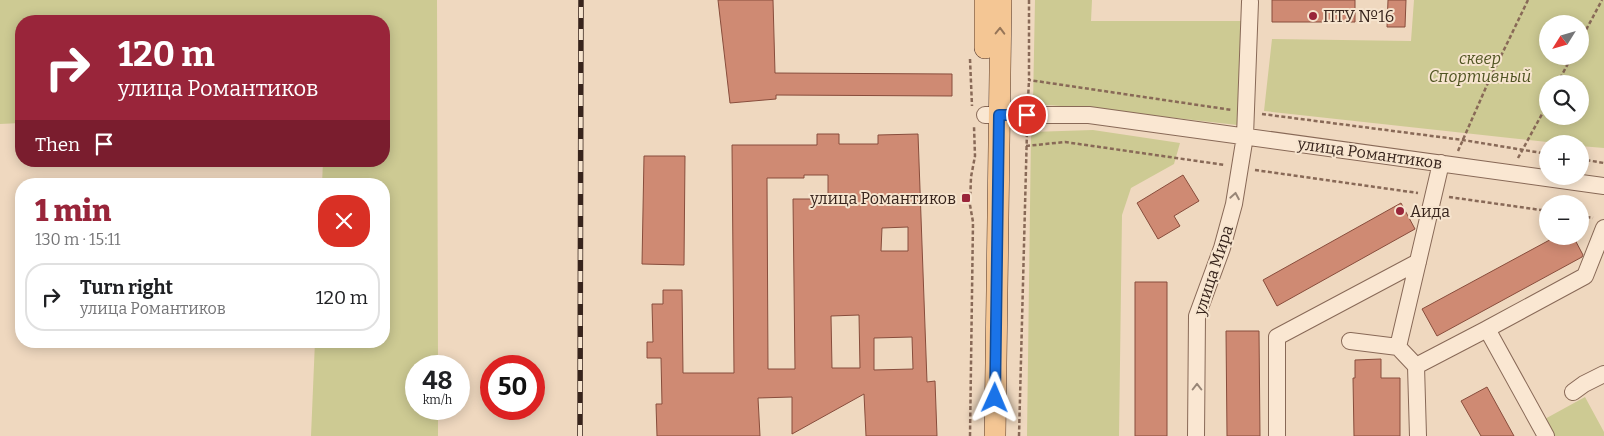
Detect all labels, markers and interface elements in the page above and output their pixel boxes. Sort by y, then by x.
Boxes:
place label: ПТУ №16 [1323,7,1394,26]
marker: ПТУ №16 [1307,10,1319,22]
north arrow [1539,15,1589,65]
map controls [1539,15,1589,245]
one-way arrow [995,27,1005,35]
text: 120 m [118,33,215,75]
icon: right [35,35,100,100]
park label: сквер Спортивный [1429,49,1531,86]
text: улица Романтиков [118,75,318,102]
button: search [1539,75,1589,125]
pin [1006,94,1048,136]
icon: arrive [1013,101,1041,129]
icon: arrive [90,130,118,158]
text: Then [35,133,80,156]
street label: улица Романтиков [1295,134,1443,173]
button: + [1539,135,1589,185]
place label: улица Романтиков [809,189,956,208]
one-way arrow [1229,191,1239,200]
marker: улица Романтиков [960,192,972,204]
text: 1 min [35,193,111,229]
button: close [318,195,370,247]
button: − [1539,195,1589,245]
place label: Аида [1410,202,1450,221]
marker: Аида [1394,205,1406,217]
street label: улица Мира [1190,223,1237,319]
text: 130 m · 15:11 [35,230,121,249]
text: Turn right [80,276,173,299]
icon: right [37,283,65,311]
text: 120 m [316,286,368,309]
text: улица Романтиков [80,299,226,318]
speed limit sign: 50 [480,355,545,420]
text: 48 [422,366,453,396]
position arrow [968,371,1020,423]
one-way arrow [1192,383,1202,391]
text: km/h [423,393,452,407]

